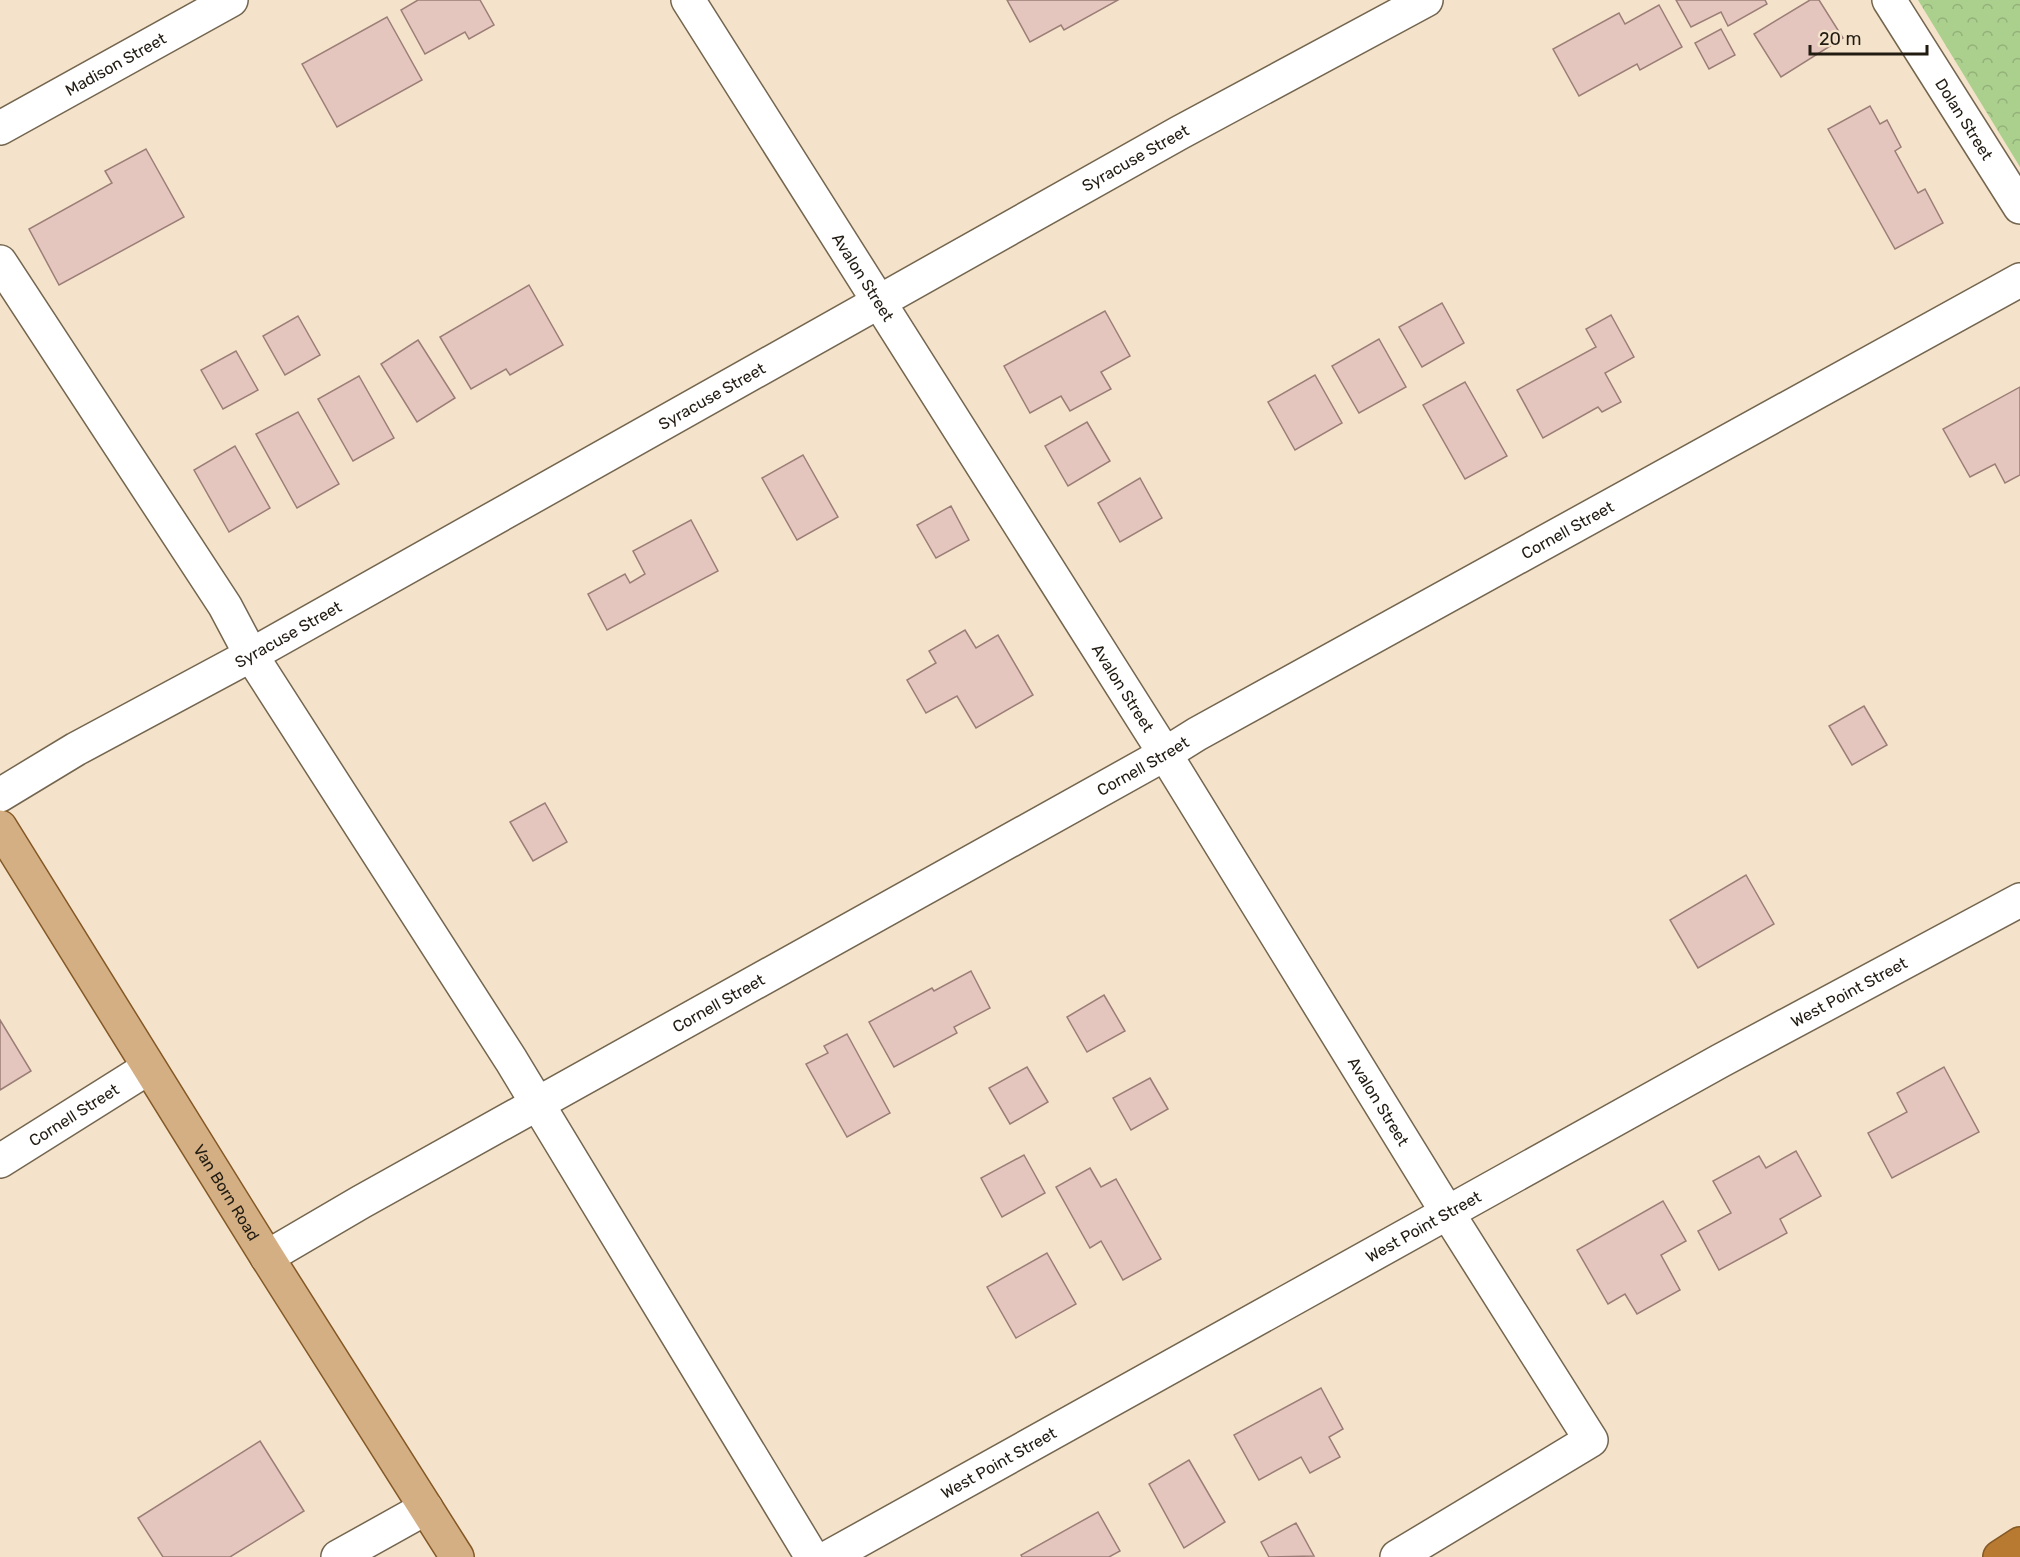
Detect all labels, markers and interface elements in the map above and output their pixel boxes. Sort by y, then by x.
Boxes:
scale bar [1810,18,1927,56]
text: 20 m [1819,28,1861,50]
street label: Madison Street [62,29,169,100]
street label: Dolan Street [1931,75,1997,164]
street label: Syracuse Street [1079,121,1192,196]
street label: Avalon Street [828,230,898,325]
street label: Syracuse Street [655,359,769,434]
street label: Cornell Street [1518,497,1617,563]
street label: Syracuse Street [232,597,345,672]
street label: Avalon Street [1088,641,1158,736]
street label: Cornell Street [1094,733,1192,800]
street label: West Point Street [1788,953,1910,1031]
street label: Cornell Street [669,970,768,1037]
street label: Avalon Street [1344,1054,1413,1149]
street label: Cornell Street [25,1080,122,1150]
street label: Van Born Road [189,1141,263,1244]
street label: West Point Street [1362,1187,1484,1266]
street label: West Point Street [938,1423,1060,1503]

